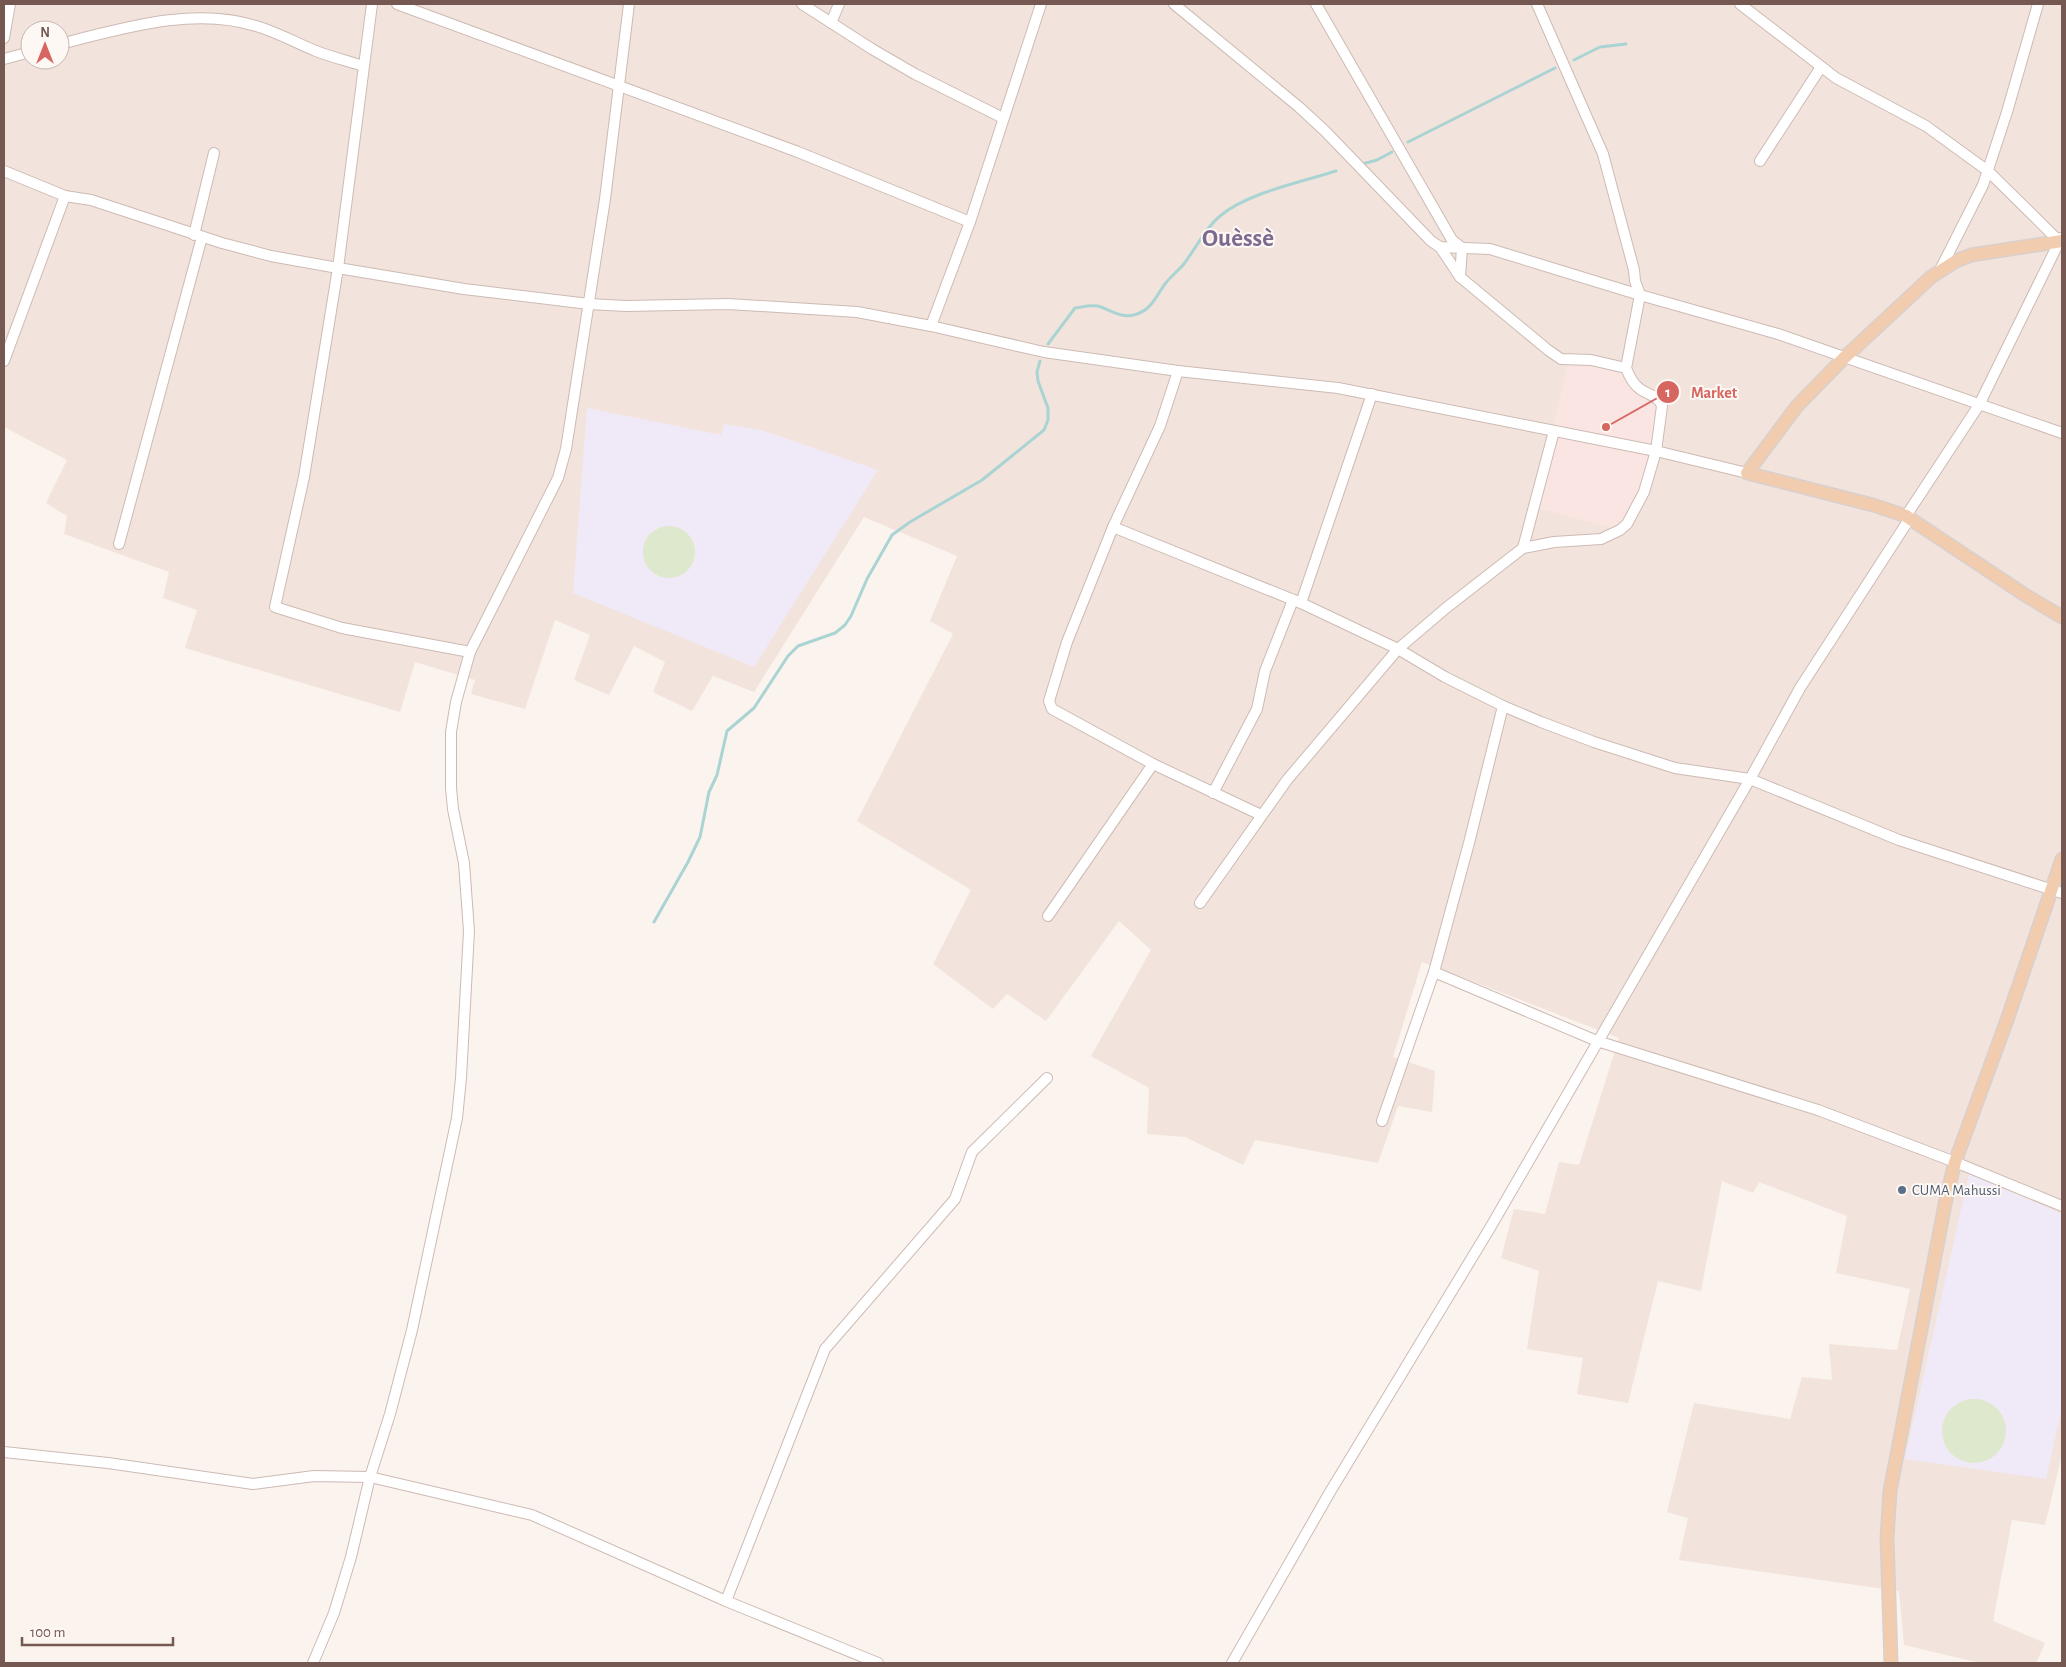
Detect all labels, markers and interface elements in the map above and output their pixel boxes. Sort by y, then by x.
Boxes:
north arrow [20,20,70,70]
text: N [40,26,50,40]
district label: Ouèssè [1202,226,1274,251]
callout: Market [1655,376,1747,407]
text: 1 [1665,385,1671,400]
text: Market [1691,385,1738,401]
place label: CUMA Mahussi [1912,1183,2001,1198]
marker: CUMA Mahussi [1896,1184,1908,1196]
scale bar [22,1614,174,1646]
text: 100 m [30,1625,65,1640]

